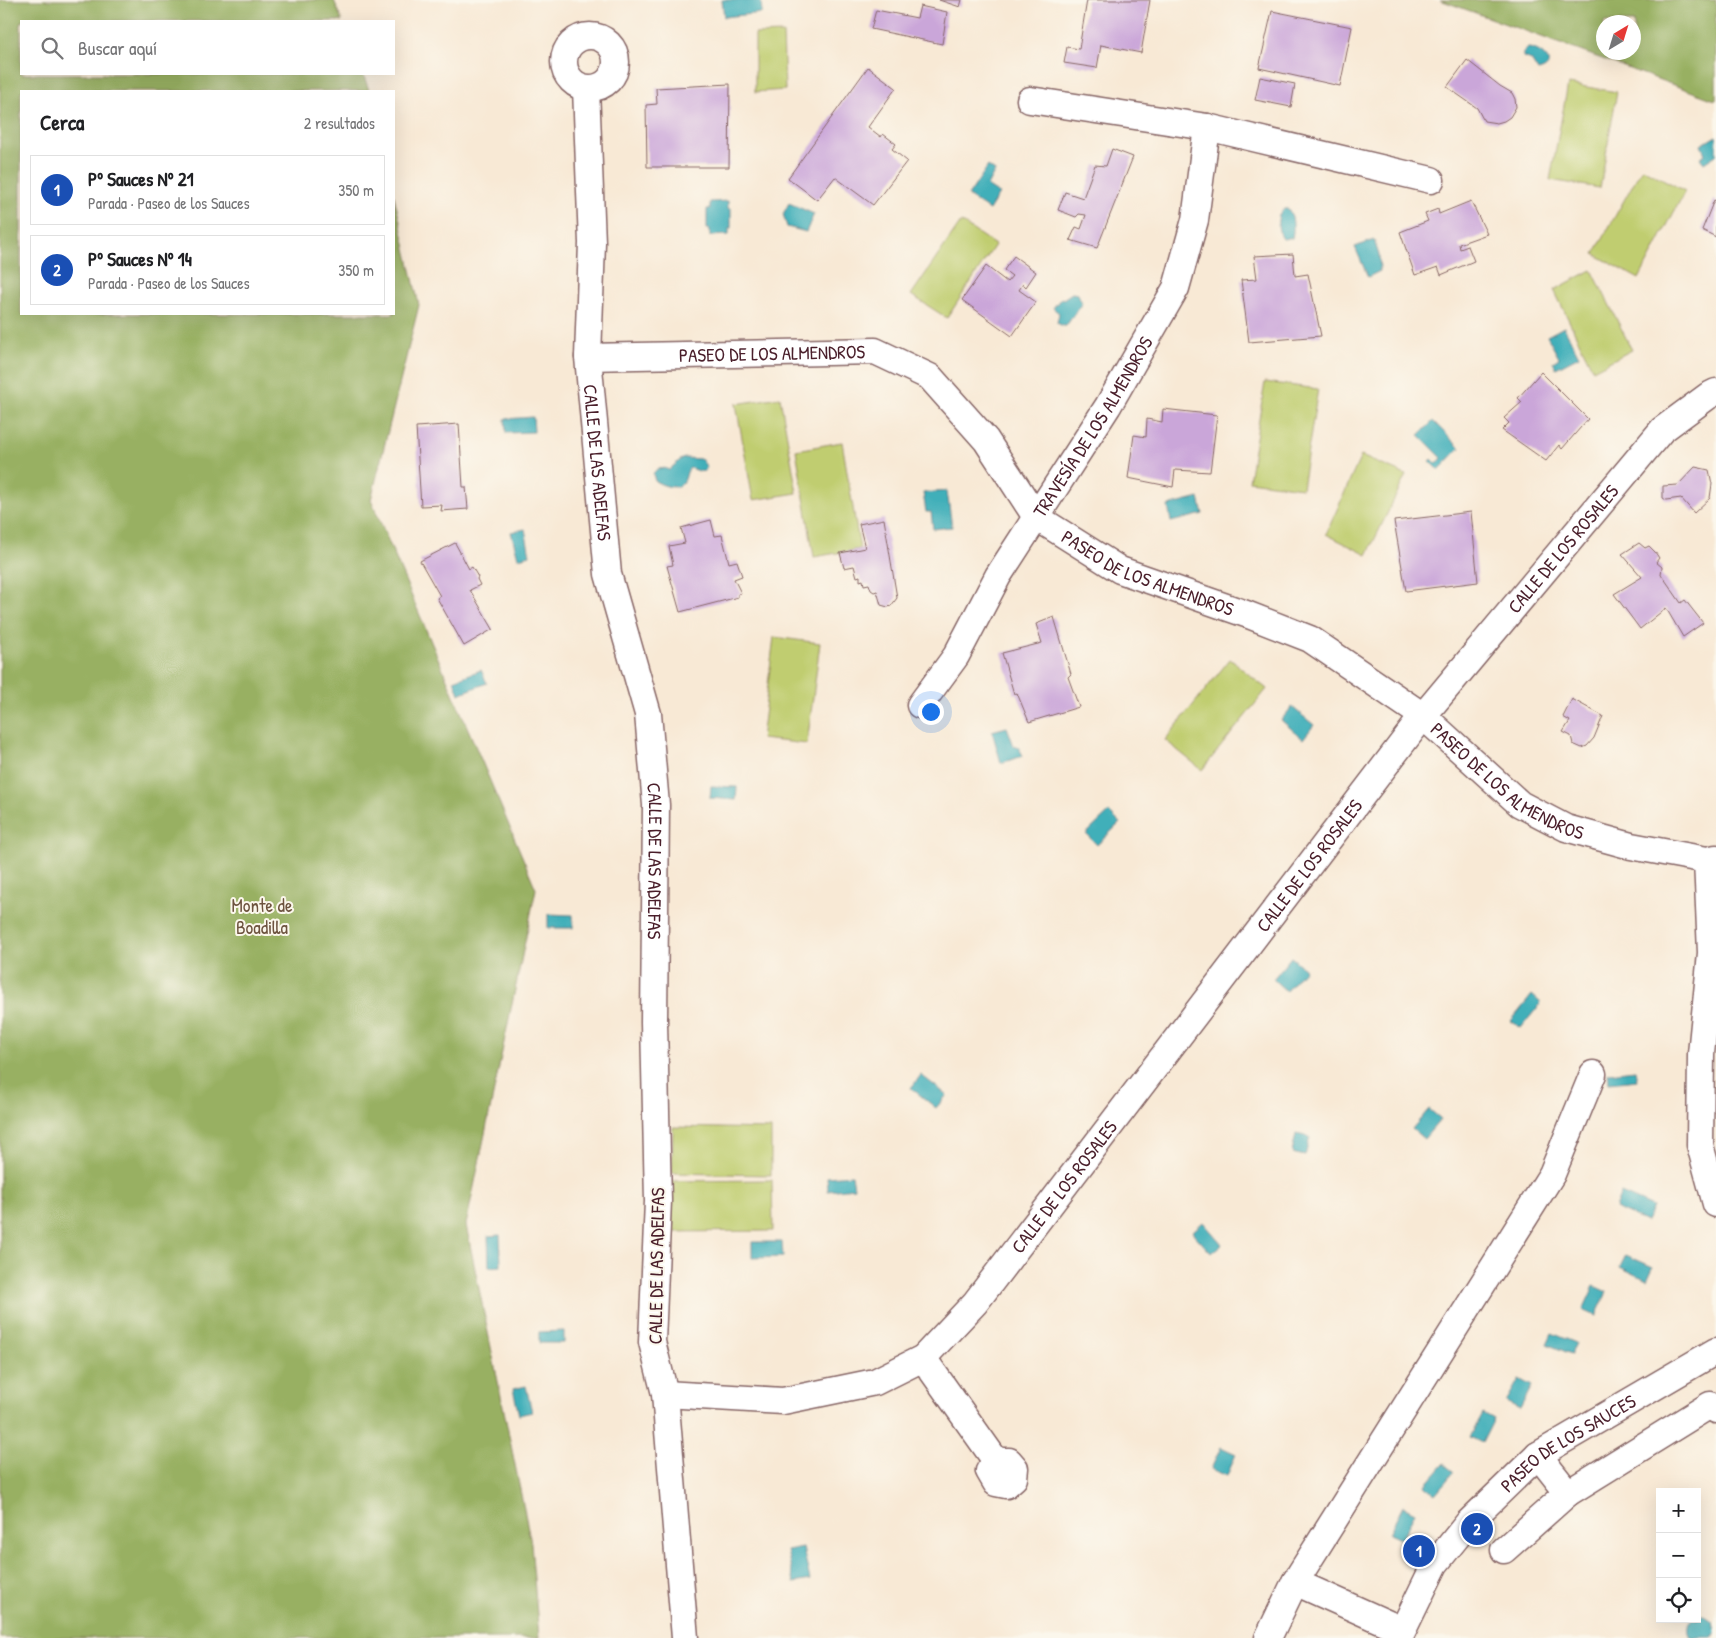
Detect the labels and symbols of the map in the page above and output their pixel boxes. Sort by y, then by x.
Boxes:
north arrow [1596,15,1641,60]
street label: TRAVESÍA DE LOS ALMENDROS [1027,331,1159,522]
street label: PASEO DE LOS ALMENDROS [679,338,866,368]
street label: CALLE DE LAS ADELFAS [578,383,618,542]
street label: CALLE DE LOS ROSALES [1501,478,1624,619]
street label: PASEO DE LOS ALMENDROS [1057,524,1238,622]
your location [918,699,944,725]
street label: PASEO DE LOS ALMENDROS [1425,716,1587,845]
street label: CALLE DE LAS ADELFAS [641,781,669,940]
street label: CALLE DE LOS ROSALES [1250,793,1368,937]
park label: Monte de Boadilla [232,892,293,940]
street label: CALLE DE LOS ROSALES [1005,1115,1123,1258]
street label: CALLE DE LAS ADELFAS [642,1187,670,1345]
street label: PASEO DE LOS SAUCES [1494,1388,1641,1498]
pin: 2 [1461,1510,1493,1548]
pin: 1 [1403,1532,1435,1570]

